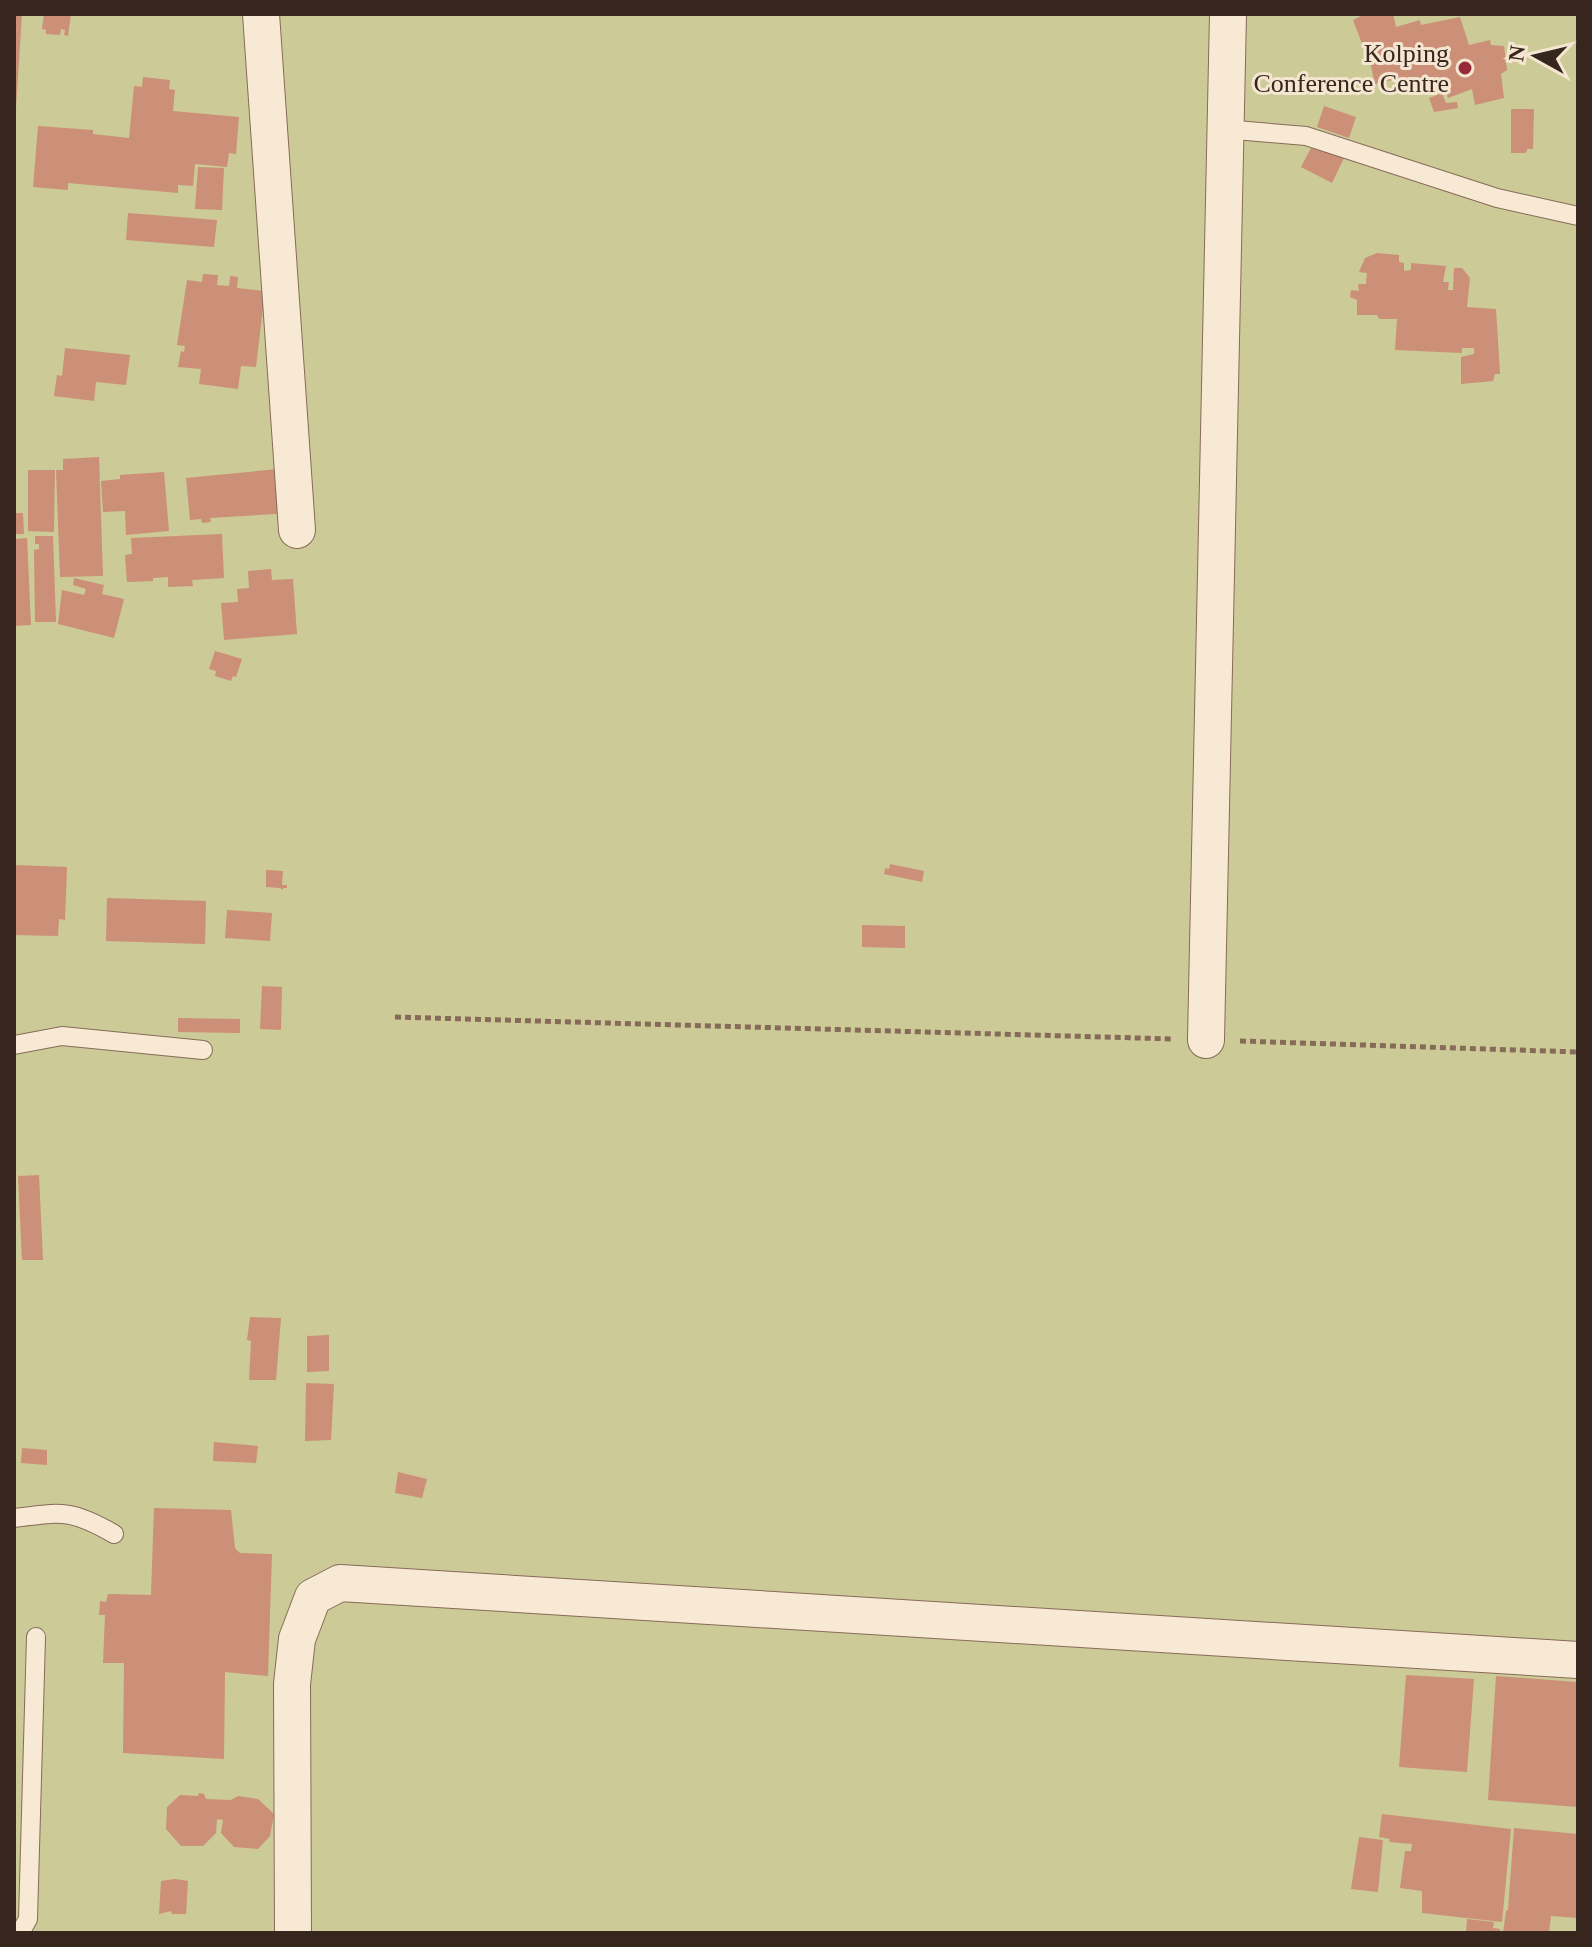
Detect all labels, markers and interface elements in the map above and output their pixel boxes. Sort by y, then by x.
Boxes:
north arrow [1496,16,1576,96]
place label: Kolping Conference Centre [1253,39,1449,98]
text: N [1503,44,1530,63]
marker: Kolping Conference Centre [1456,59,1474,77]

